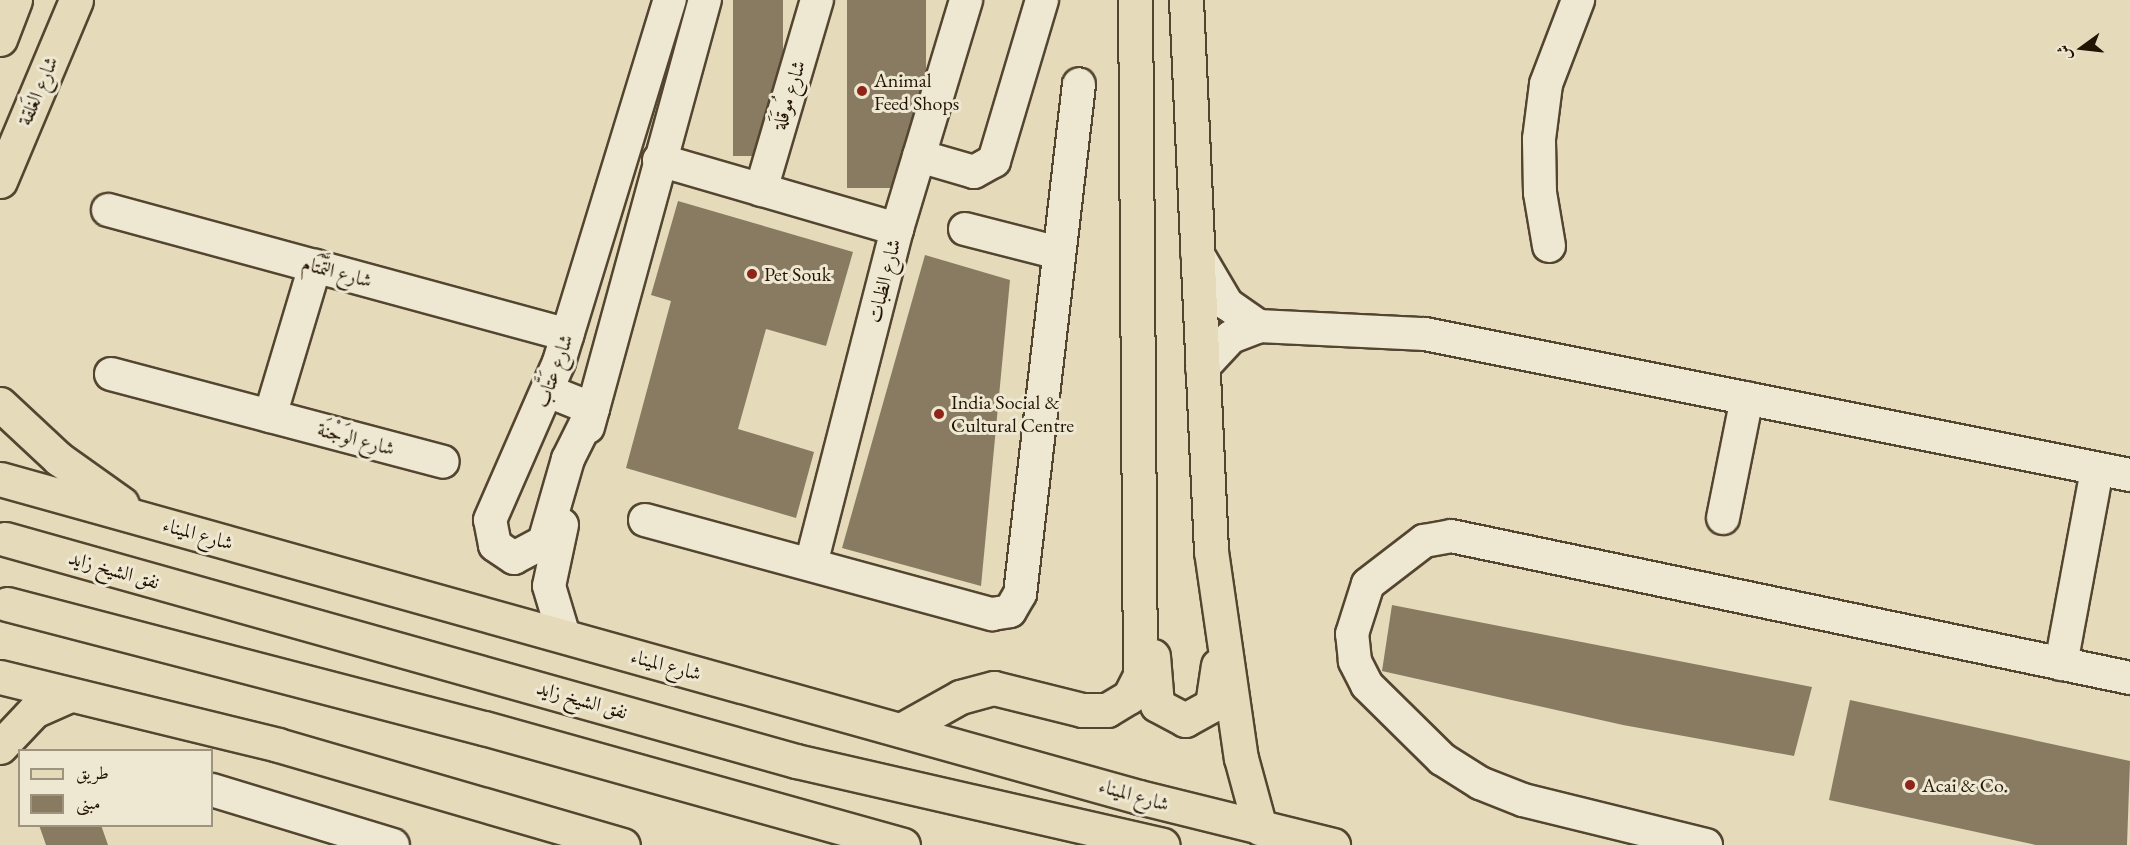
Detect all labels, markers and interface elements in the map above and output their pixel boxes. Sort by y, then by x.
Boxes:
north arrow [2052,18,2112,78]
text: ش [2052,42,2076,63]
street label: شارع الغَلقة [13,53,63,129]
street label: شارع مُوقَلَة [767,57,811,133]
place label: Animal Feed Shops [874,68,959,115]
marker: Animal Feed Shops [855,84,869,98]
street label: شارع الظبات [862,237,906,325]
street label: شارع التَّمْتَام [299,251,375,293]
place label: Pet Souk [764,262,831,286]
marker: Pet Souk [745,267,759,281]
street label: شارع عَتَّاب [530,331,578,411]
place label: India Social & Cultural Centre [951,390,1074,437]
marker: India Social & Cultural Centre [932,407,946,421]
street label: شارع الوَجْنَة [315,417,397,461]
street label: شارع الميناء [160,513,236,555]
street label: نفق الشيخ زايد [66,546,162,594]
street label: شارع الميناء [628,644,704,686]
street label: نفق الشيخ زايد [534,676,630,724]
legend [18,749,213,827]
text: طريق [76,761,109,784]
place label: Acai & Co. [1922,773,2008,797]
street label: شارع الميناء [1096,774,1172,816]
marker: Acai & Co. [1903,778,1917,792]
text: مبنى [76,791,101,814]

